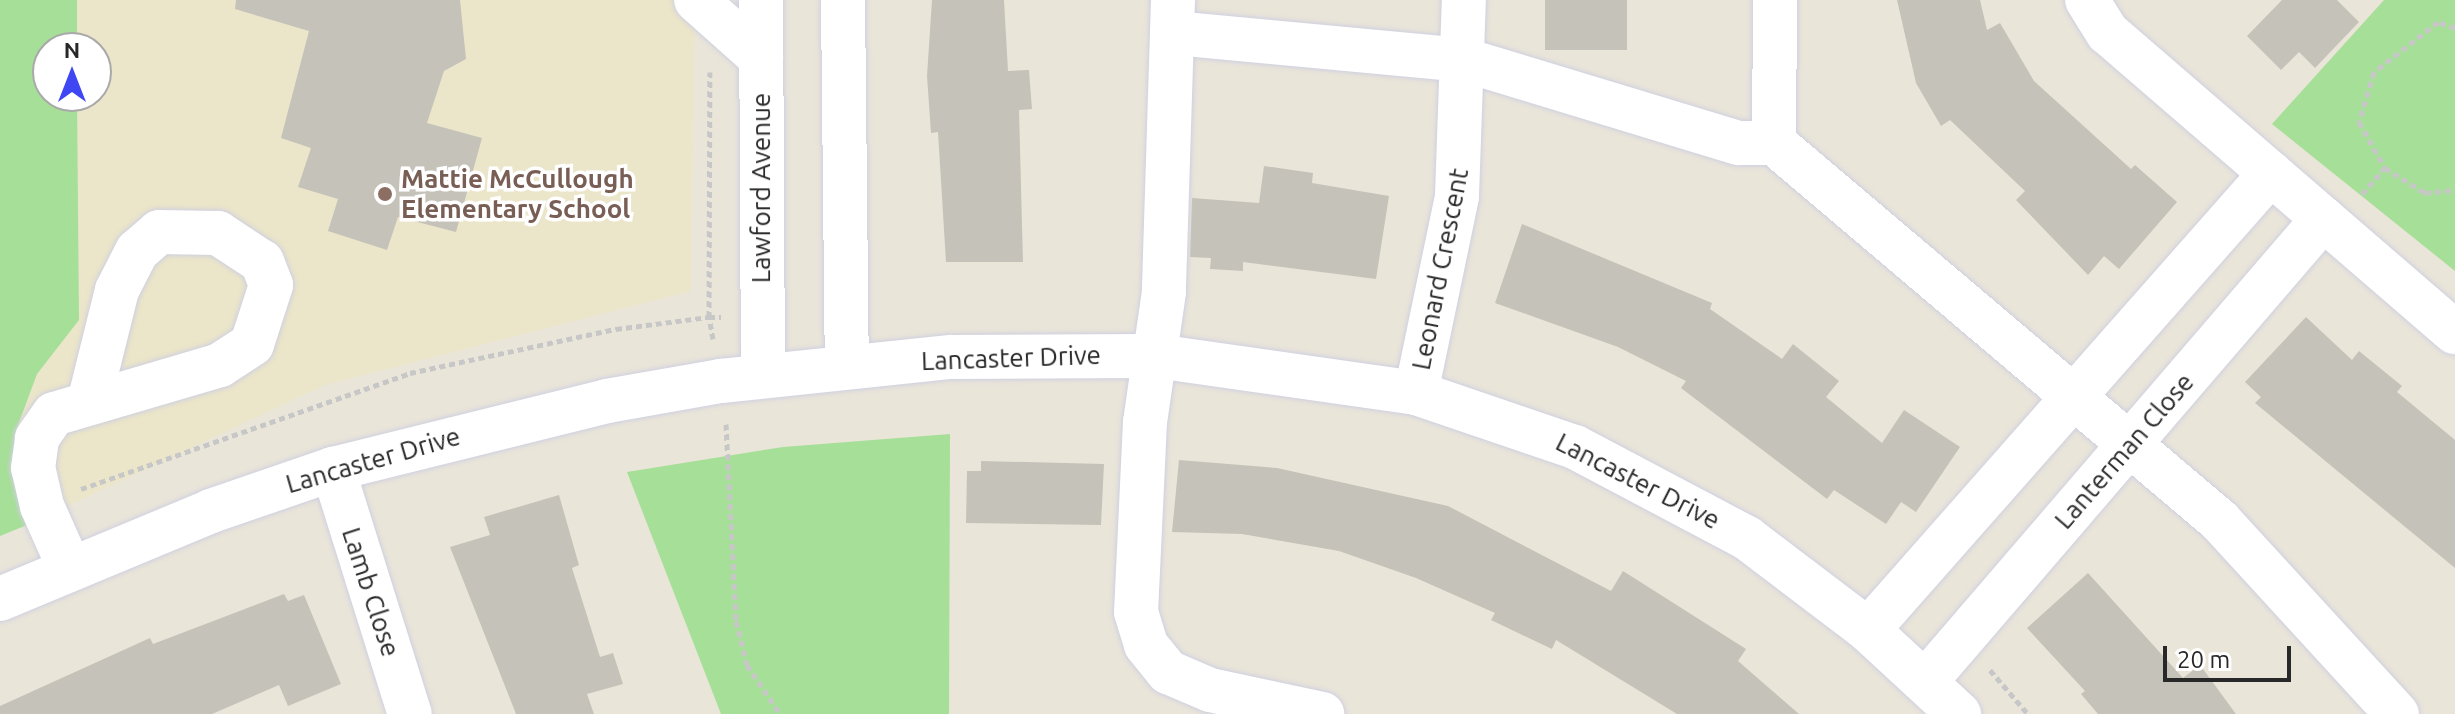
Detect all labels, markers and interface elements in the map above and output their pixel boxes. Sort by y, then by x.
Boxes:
north arrow [32,32,112,112]
text: N [64,37,80,62]
street label: Lawford Avenue [745,93,777,283]
place label: Mattie McCullough Elementary School [401,163,634,224]
street label: Leonard Crescent [1405,165,1475,373]
marker: Mattie McCullough Elementary School [376,185,394,203]
street label: Lancaster Drive [921,339,1101,377]
street label: Lanterman Close [2048,367,2200,535]
street label: Lancaster Drive [282,420,464,500]
street label: Lancaster Drive [1551,426,1725,536]
street label: Lamb Close [335,524,407,660]
scale bar [2167,630,2295,680]
text: 20 m [2177,646,2230,673]

